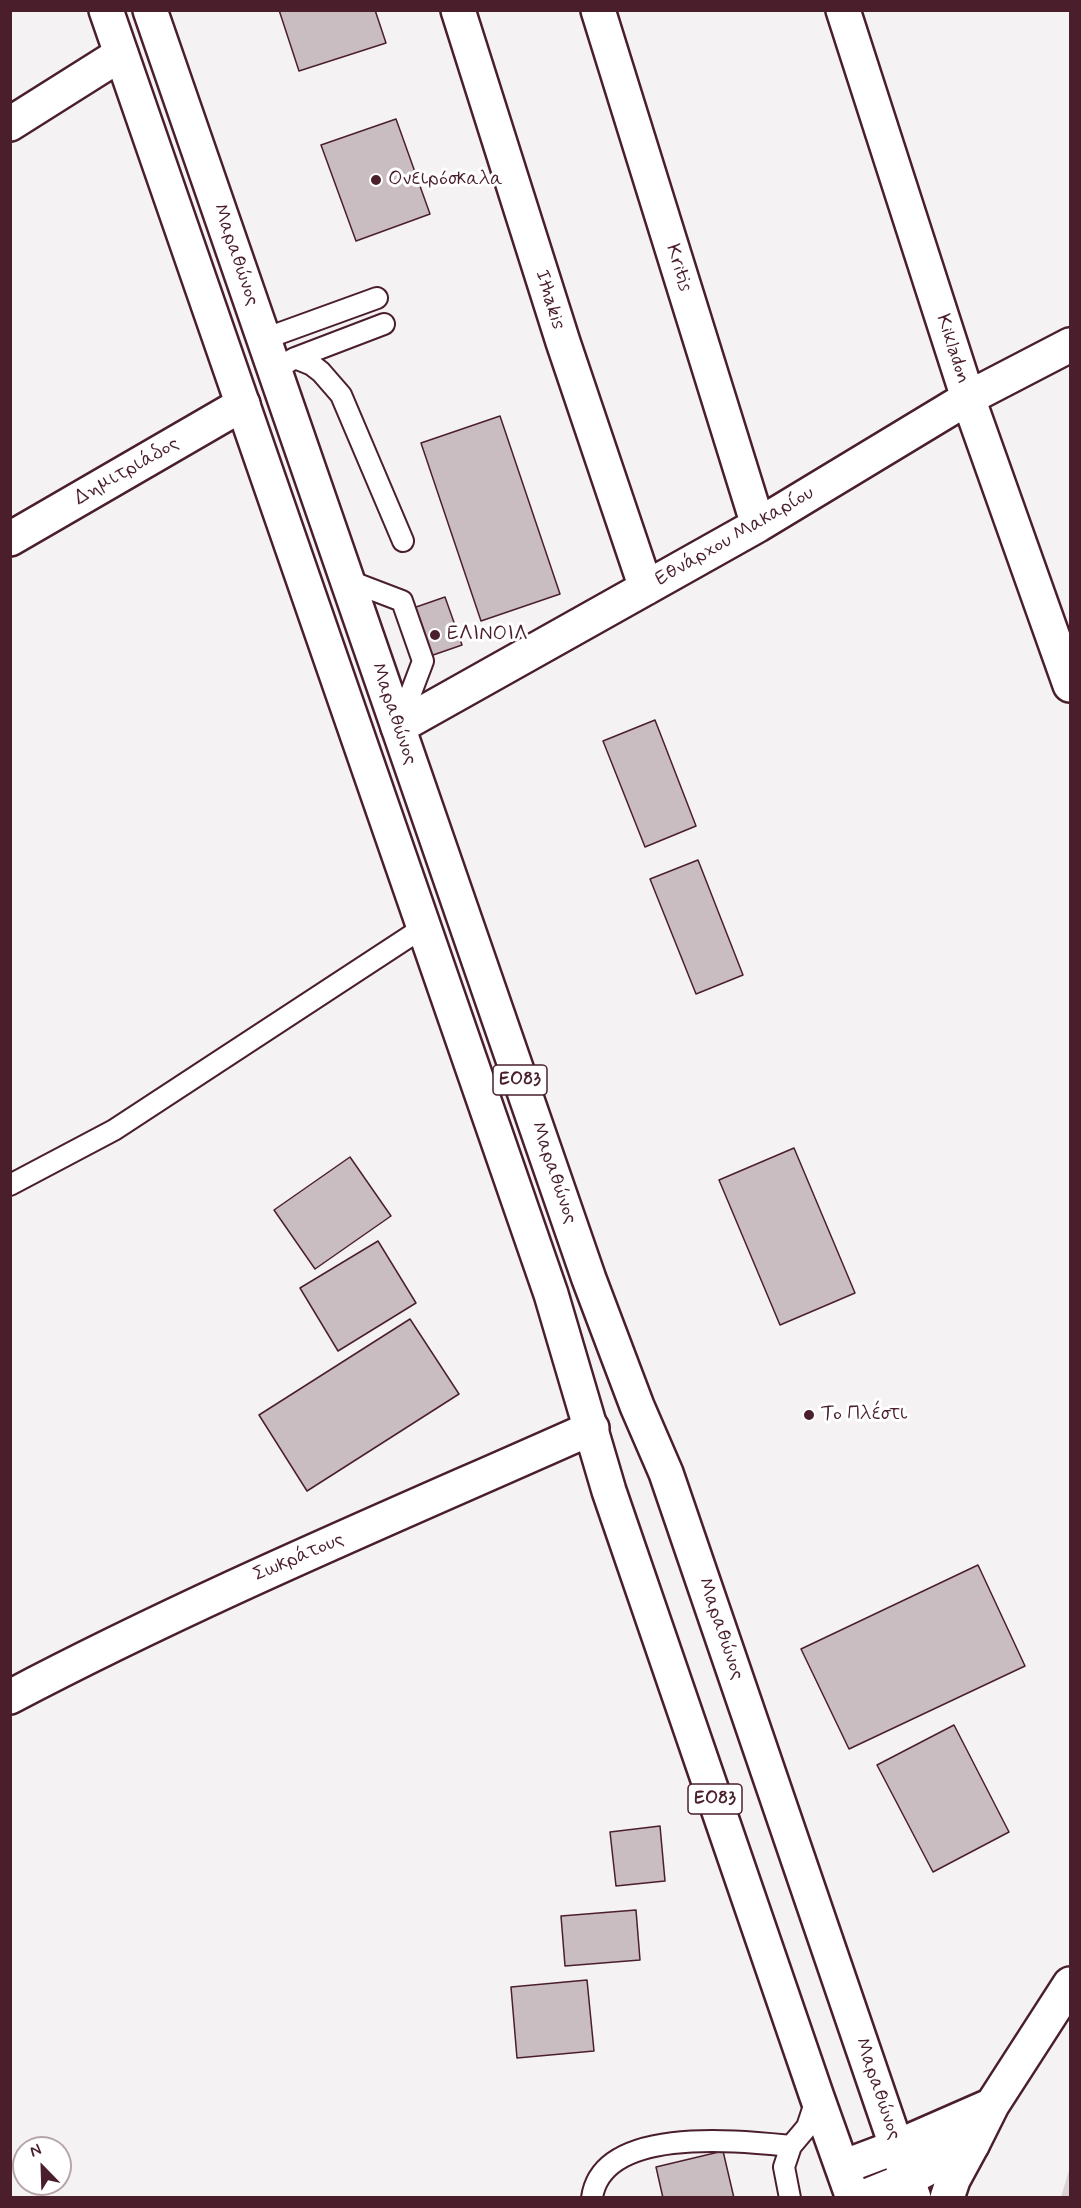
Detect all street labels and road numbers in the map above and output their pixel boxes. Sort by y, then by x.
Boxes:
street label: Μαραθώνος [206,201,264,309]
street label: Kritis [659,241,697,295]
street label: Ithakis [529,267,569,333]
street label: Kikladon [929,311,975,387]
street label: Δημιτριάδος [70,432,184,512]
street label: Εθνάρχου Μακαρίου [651,482,819,592]
street label: Μαραθώνος [364,660,422,768]
road number: ΕΟ83 [493,1065,547,1095]
street label: Μαραθώνος [524,1119,582,1227]
street label: Σωκράτους [250,1528,348,1588]
street label: Μαραθώνος [691,1575,749,1683]
road number: ΕΟ83 [688,1784,742,1814]
street label: Μαραθώνος [848,2035,906,2143]

